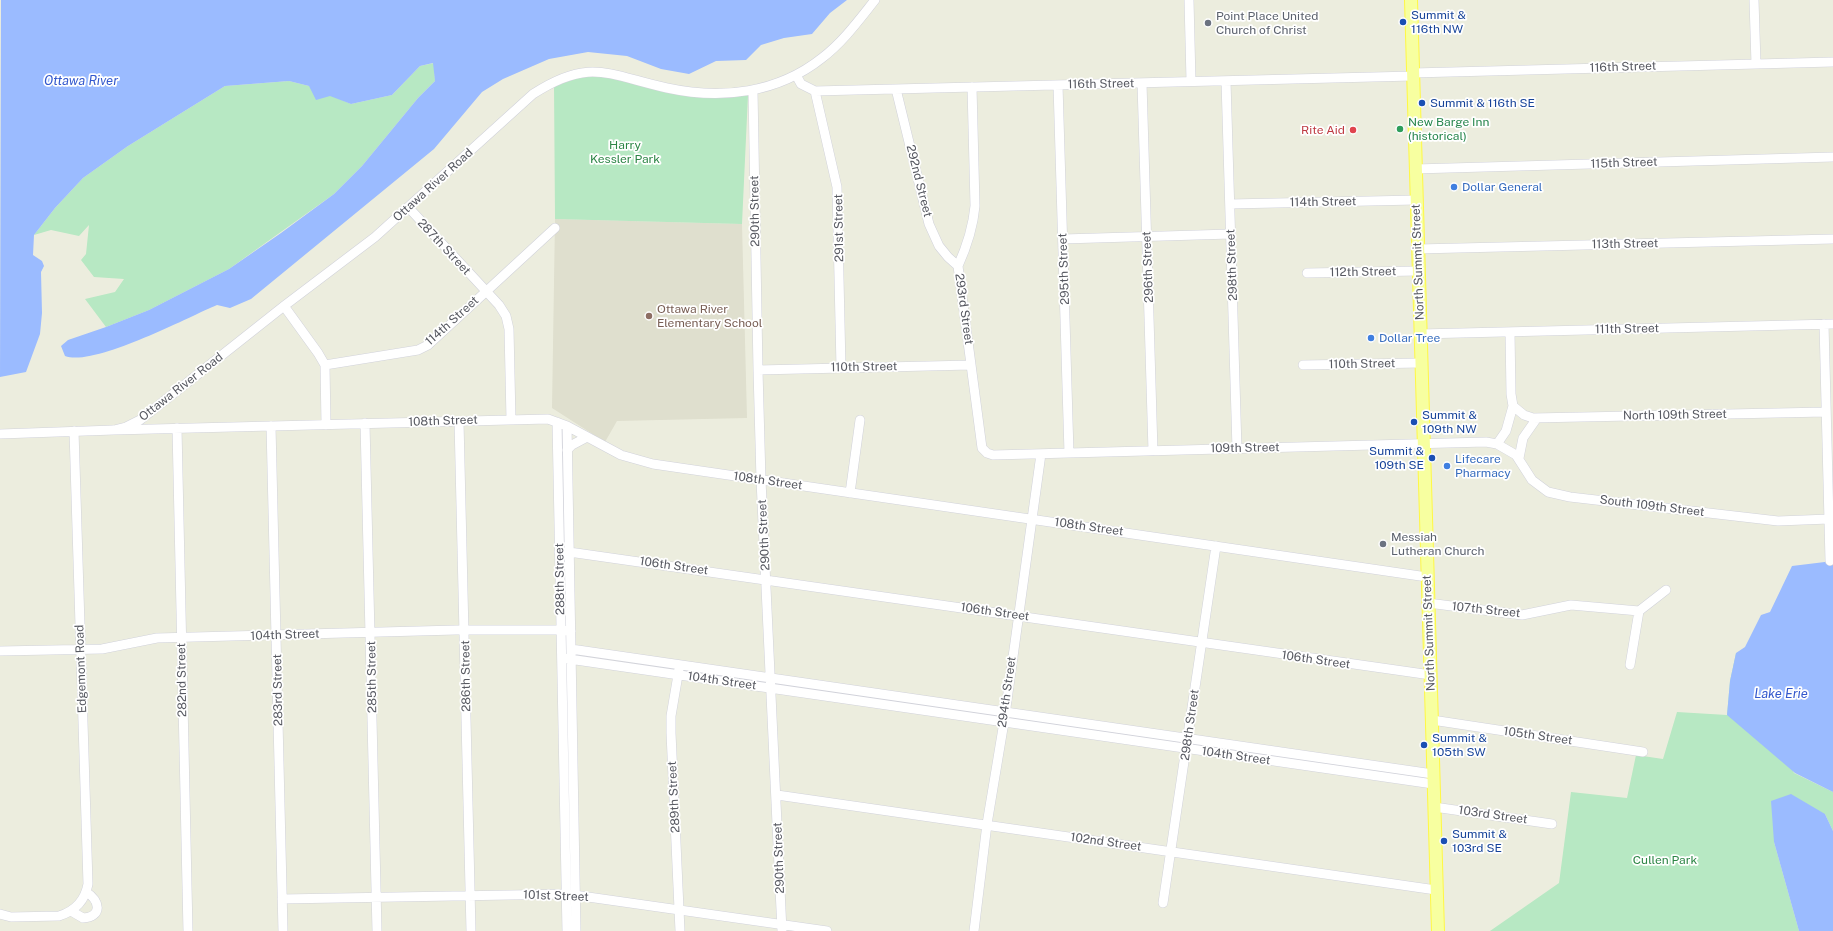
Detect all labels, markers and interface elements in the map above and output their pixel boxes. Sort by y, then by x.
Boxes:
place label: Summit & 116th NW [1411,8,1466,36]
place label: Point Place United Church of Christ [1216,9,1318,37]
marker: Summit & 116th NW [1398,17,1408,27]
marker: Point Place United Church of Christ [1203,18,1213,28]
street label: 116th Street [1589,59,1657,75]
water label: Ottawa River [44,73,118,89]
street label: 116th Street [1067,76,1135,92]
place label: Summit & 116th SE [1430,96,1535,110]
marker: Summit & 116th SE [1417,98,1427,108]
place label: New Barge Inn (historical) [1408,115,1489,143]
place label: Rite Aid [1301,123,1345,137]
marker: New Barge Inn (historical) [1395,124,1405,134]
marker: Rite Aid [1348,125,1358,135]
park label: Harry Kessler Park [590,138,660,166]
street label: 292nd Street [903,143,935,219]
street label: Ottawa River Road [390,145,476,225]
street label: 115th Street [1590,155,1658,171]
street label: 290th Street [747,175,763,247]
place label: Dollar General [1462,180,1542,194]
marker: Dollar General [1449,182,1459,192]
street label: 291st Street [831,194,847,262]
street label: 114th Street [1289,194,1357,210]
street label: North Summit Street [1409,204,1427,320]
street label: 287th Street [414,216,474,278]
street label: 298th Street [1224,229,1240,301]
street label: 296th Street [1140,231,1156,303]
street label: 295th Street [1056,233,1072,305]
street label: 113th Street [1591,236,1659,252]
street label: 112th Street [1330,264,1396,280]
street label: 293rd Street [952,272,976,346]
street label: 114th Street [422,293,482,349]
place label: Ottawa River Elementary School [657,302,762,330]
marker: Ottawa River Elementary School [644,311,654,321]
street label: 111th Street [1595,321,1659,337]
place label: Dollar Tree [1379,331,1440,345]
marker: Dollar Tree [1366,333,1376,343]
street label: Ottawa River Road [136,350,226,424]
street label: 110th Street [1329,356,1395,372]
street label: 110th Street [831,359,897,375]
street label: North 109th Street [1623,407,1727,423]
place label: Summit & 109th NW [1422,408,1477,436]
street label: 108th Street [408,413,478,429]
marker: Summit & 109th NW [1409,417,1419,427]
street label: 109th Street [1210,440,1280,456]
place label: Summit & 109th SE [1369,444,1424,472]
place label: Lifecare Pharmacy [1455,452,1511,480]
marker: Summit & 109th SE [1427,453,1437,463]
marker: Lifecare Pharmacy [1442,461,1452,471]
street label: 108th Street [733,469,803,493]
street label: South 109th Street [1599,492,1705,520]
street label: 290th Street [755,499,773,571]
street label: 108th Street [1054,515,1124,539]
place label: Messiah Lutheran Church [1391,530,1484,558]
marker: Messiah Lutheran Church [1378,539,1388,549]
street label: 288th Street [552,543,568,615]
street label: 106th Street [639,554,709,578]
street label: North Summit Street [1420,575,1438,691]
street label: 107th Street [1451,599,1521,621]
street label: 106th Street [960,600,1030,624]
street label: Edgemont Road [72,625,90,713]
street label: 104th Street [250,627,320,643]
street label: 286th Street [458,640,474,712]
street label: 285th Street [364,641,380,713]
street label: 282nd Street [174,643,190,717]
street label: 106th Street [1281,648,1351,672]
street label: 283rd Street [270,654,286,726]
street label: 294th Street [995,655,1019,729]
street label: 104th Street [687,669,757,693]
water label: Lake Erie [1754,686,1808,702]
street label: 298th Street [1178,688,1202,762]
street label: 105th Street [1503,724,1573,748]
place label: Summit & 105th SW [1432,731,1487,759]
marker: Summit & 105th SW [1419,740,1429,750]
street label: 104th Street [1201,744,1271,768]
street label: 289th Street [665,761,683,833]
street label: 103rd Street [1458,803,1528,827]
street label: 290th Street [771,822,787,894]
place label: Summit & 103rd SE [1452,827,1507,855]
street label: 102nd Street [1070,830,1142,854]
marker: Summit & 103rd SE [1439,836,1449,846]
park label: Cullen Park [1633,853,1697,867]
street label: 101st Street [523,888,589,904]

